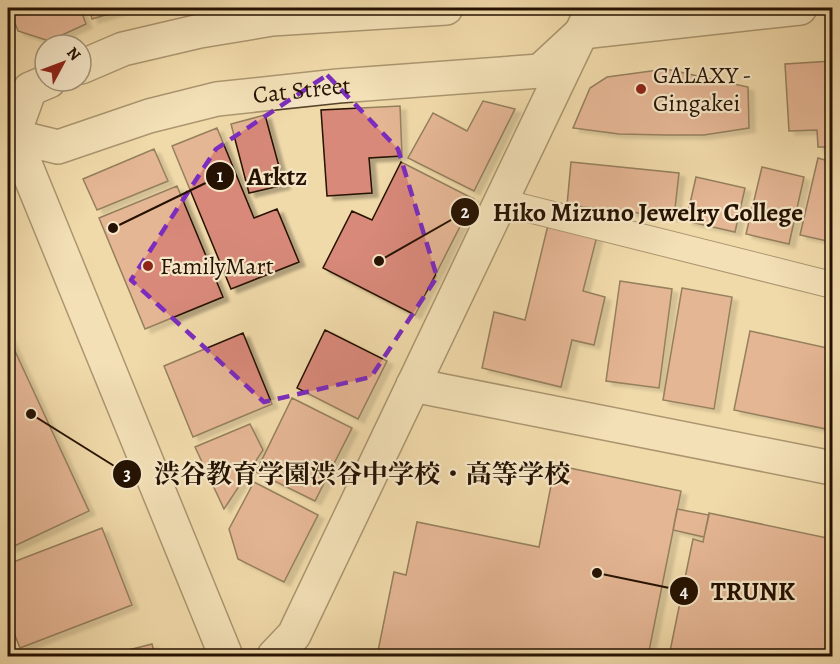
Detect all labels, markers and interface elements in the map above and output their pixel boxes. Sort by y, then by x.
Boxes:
north arrow [33,33,93,93]
text: N [61,42,86,66]
place label: GALAXY - Gingakei [653,59,751,119]
street label: Cat Street [251,69,352,111]
marker: GALAXY - Gingakei [634,82,648,96]
callout: Arktz [205,154,319,198]
text: Arktz [246,159,307,194]
text: 1 [217,164,224,188]
callout: Hiko Mizuno Jewelry College [450,190,815,234]
text: Hiko Mizuno Jewelry College [493,195,803,230]
text: 2 [461,200,470,224]
place label: FamilyMart [160,250,274,282]
marker: FamilyMart [141,259,155,273]
callout: 渋谷教育学園渋谷中学校・高等学校 [112,452,582,496]
text: 渋谷教育学園渋谷中学校・高等学校 [154,457,570,492]
text: 3 [123,462,131,486]
callout: TRUNK [669,569,808,613]
text: TRUNK [711,574,795,609]
text: 4 [680,579,689,603]

